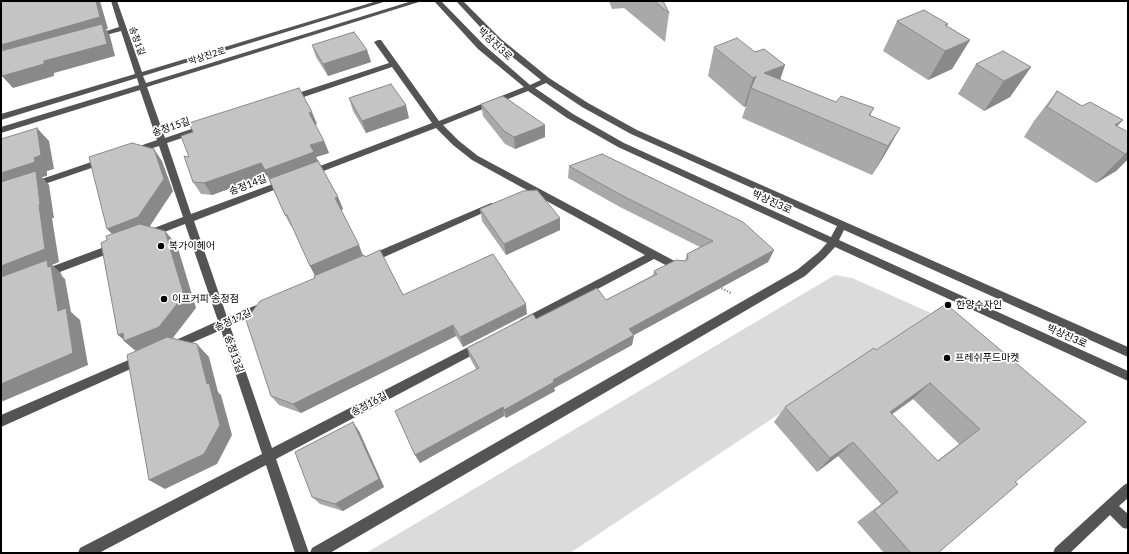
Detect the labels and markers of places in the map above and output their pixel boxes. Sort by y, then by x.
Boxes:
place label: 복가이헤어 [169,240,215,252]
marker: 복가이헤어 [156,241,166,251]
place label: 이프커피 송정점 [172,293,239,305]
marker: 이프커피 송정점 [159,294,169,304]
place label: 한양수자인 [956,299,1002,311]
marker: 한양수자인 [943,300,953,310]
place label: 프레쉬푸드마켓 [955,352,1019,364]
marker: 프레쉬푸드마켓 [942,353,952,363]

